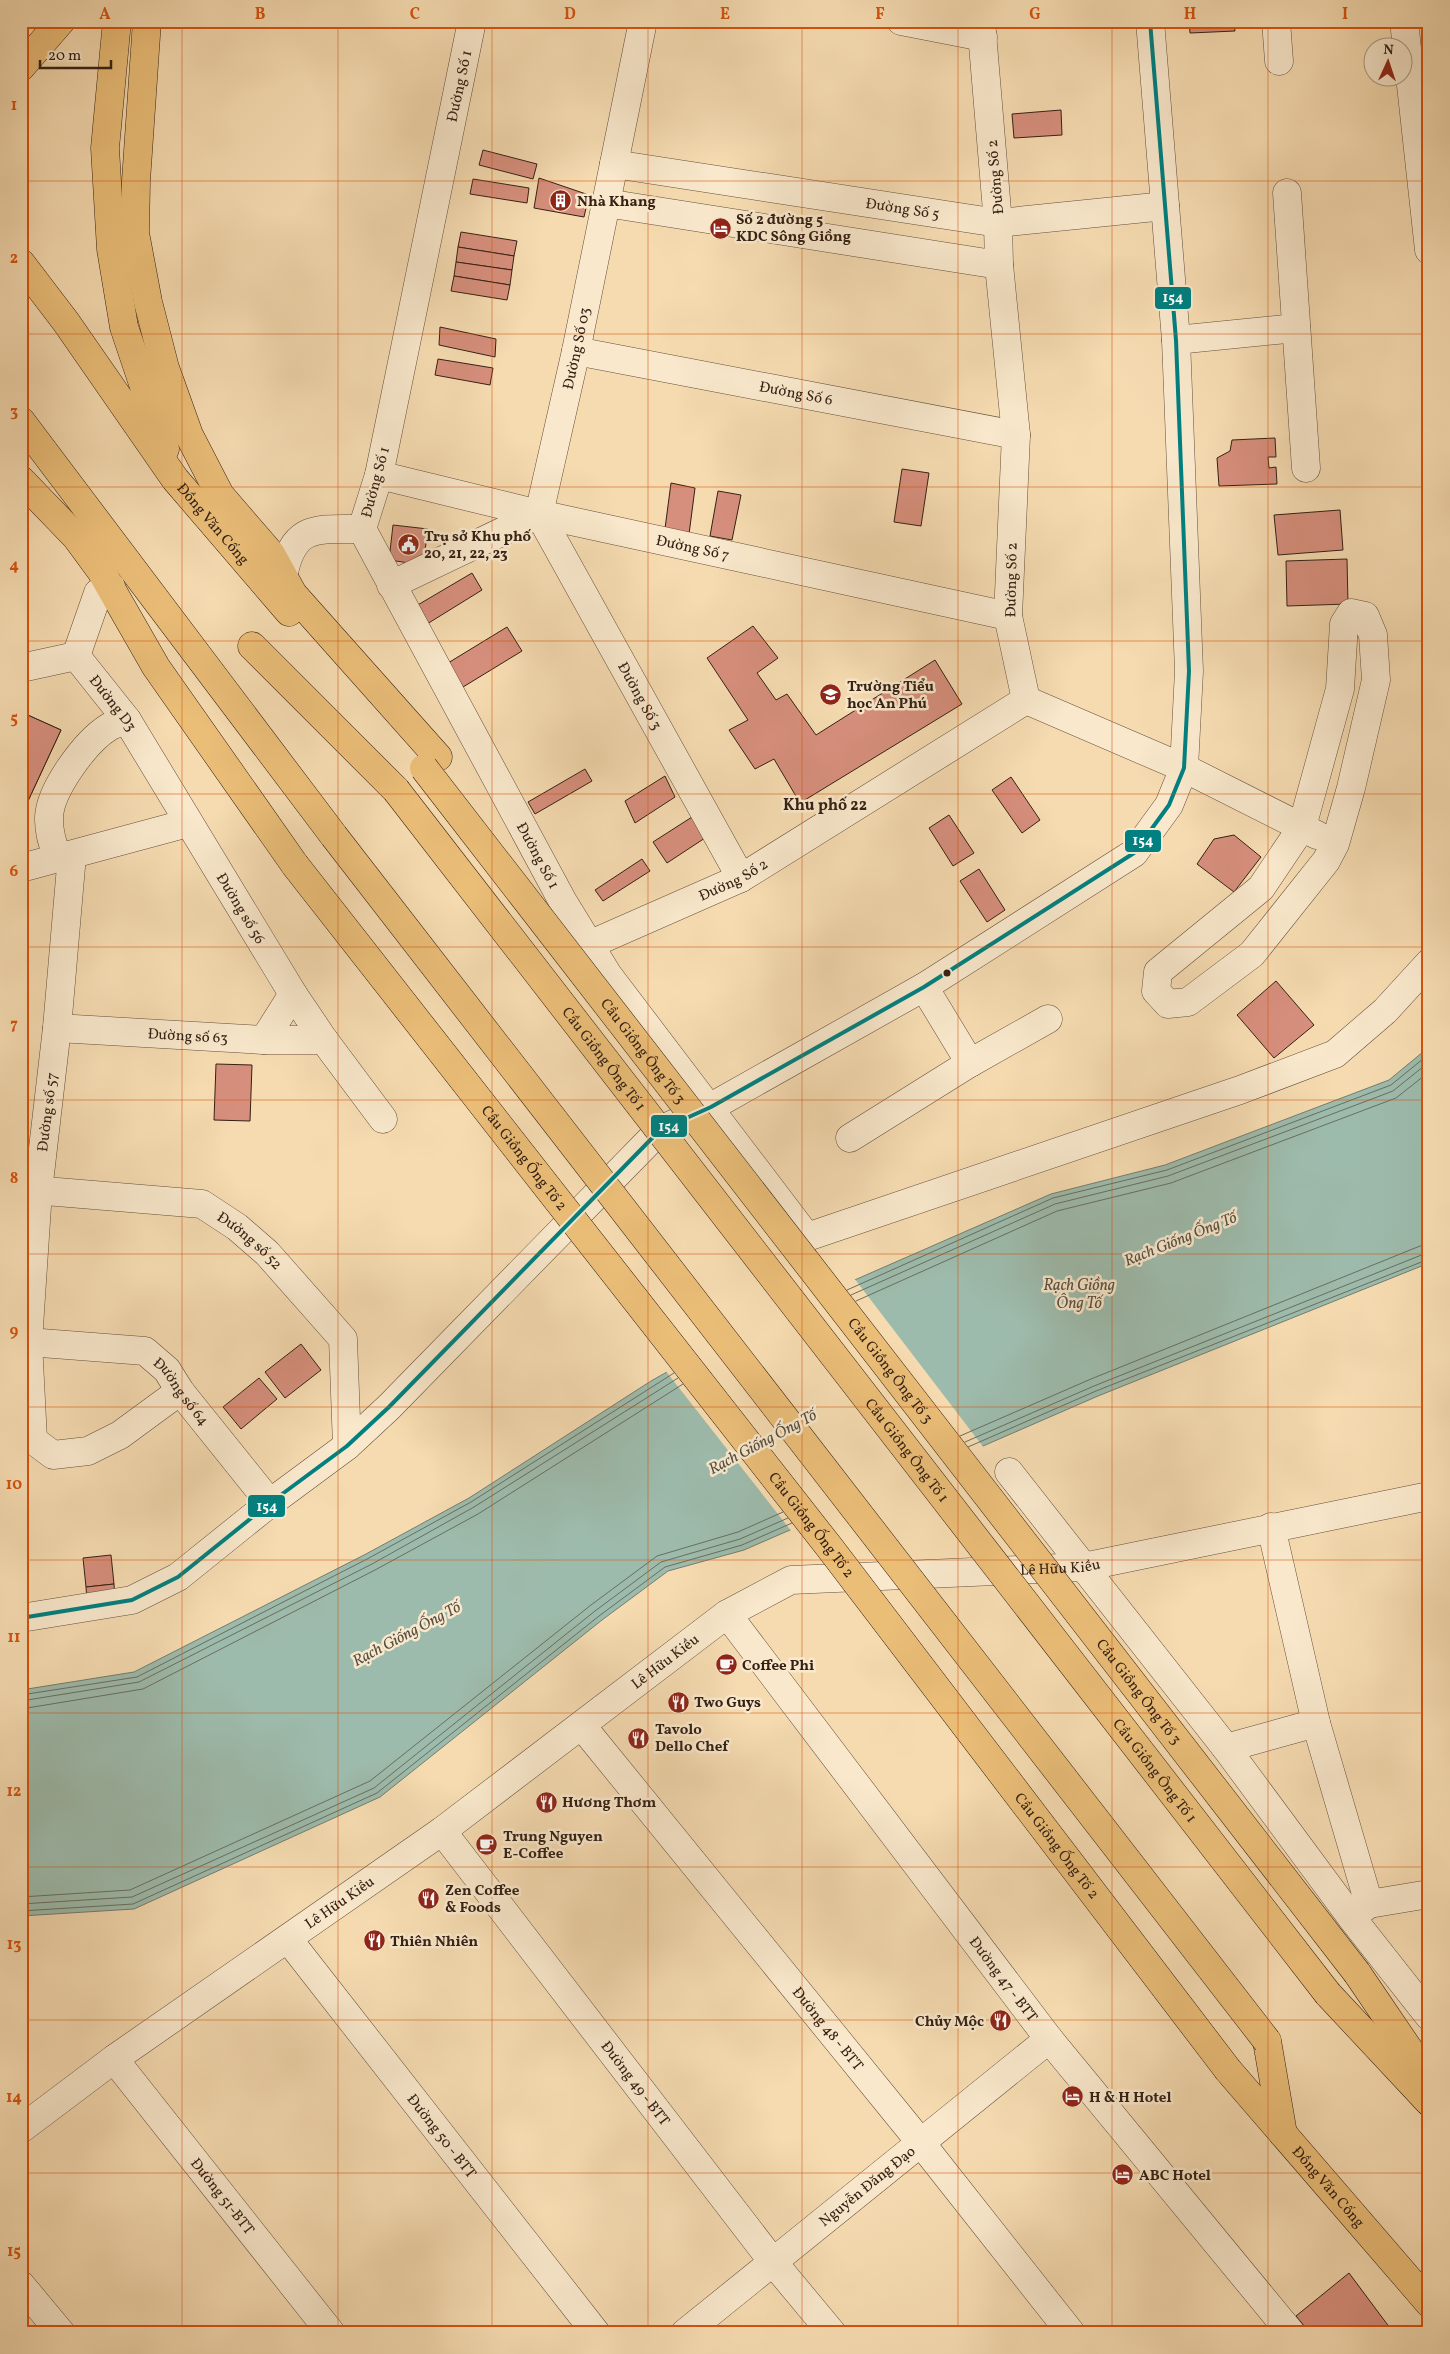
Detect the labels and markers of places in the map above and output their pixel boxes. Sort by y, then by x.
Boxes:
building icon: Nhà Khang [549,189,573,213]
place label: Nhà Khang [577,192,656,213]
place label: Số 2 đường 5 KDC Sông Giồng [736,210,851,248]
hotel icon: Số 2 đường 5 KDC Sông Giồng [708,216,732,240]
place label: Trụ sở Khu phố 20, 21, 22, 23 [424,527,532,565]
public building icon: Trụ sở Khu phố 20, 21, 22, 23 [396,533,420,557]
place label: Trường Tiểu học An Phú [847,677,934,715]
school or university icon: Trường Tiểu học An Phú [819,683,843,707]
unlabelled marker [942,968,952,978]
cafe icon: Coffee Phi [714,1653,738,1677]
place label: Coffee Phi [742,1656,814,1677]
restaurant icon: Two Guys [666,1690,690,1714]
place label: Two Guys [694,1693,761,1714]
place label: Tavolo Dello Chef [655,1720,729,1758]
restaurant icon: Tavolo Dello Chef [627,1726,651,1750]
restaurant icon: Hương Thơm [534,1790,558,1814]
place label: Hương Thơm [562,1793,657,1814]
place label: Trung Nguyen E-Coffee [503,1827,603,1865]
cafe icon: Trung Nguyen E-Coffee [475,1833,499,1857]
place label: Zen Coffee & Foods [445,1881,520,1919]
restaurant icon: Zen Coffee & Foods [417,1887,441,1911]
restaurant icon: Thiên Nhiên [362,1929,386,1953]
place label: Thiên Nhiên [390,1932,478,1953]
restaurant icon: Chủy Mộc [988,2009,1012,2033]
place label: Chủy Mộc [915,2012,984,2033]
hotel icon: H & H Hotel [1061,2085,1085,2109]
place label: H & H Hotel [1089,2088,1172,2109]
hotel icon: ABC Hotel [1111,2163,1135,2187]
place label: ABC Hotel [1139,2166,1211,2187]

